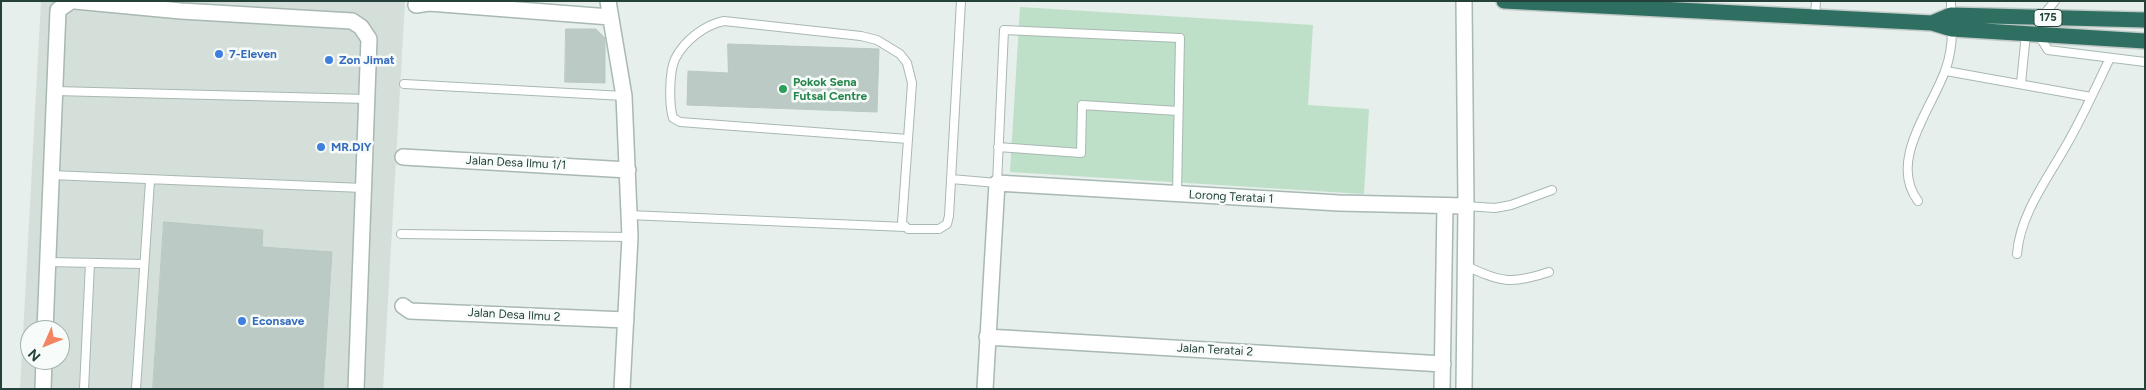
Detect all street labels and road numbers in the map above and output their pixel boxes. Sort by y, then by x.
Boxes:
road number: 175 [2034,10,2062,27]
street label: Jalan Desa Ilmu 1/1 [465,153,567,173]
street label: Lorong Teratai 1 [1188,188,1274,206]
street label: Jalan Desa Ilmu 2 [467,305,561,325]
street label: Jalan Teratai 2 [1176,341,1254,359]

